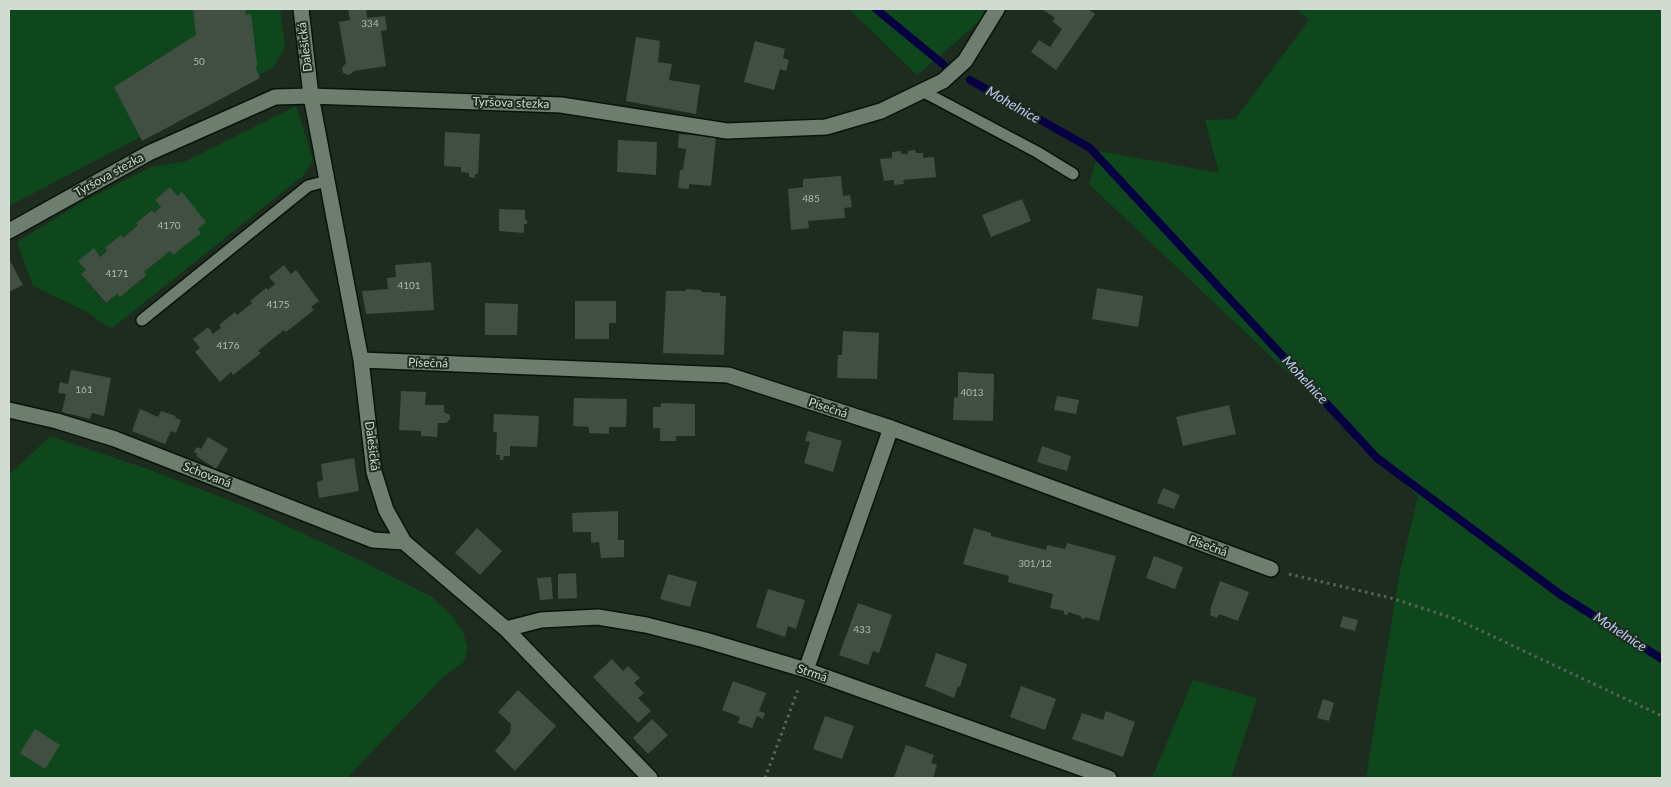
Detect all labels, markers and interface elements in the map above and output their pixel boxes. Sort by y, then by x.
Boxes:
house number: 334 [361,18,379,30]
street label: Dalešická [295,21,315,73]
house number: 50 [193,56,205,68]
water label: Mohelnice [983,83,1043,127]
street label: Tyršova stezka [472,94,550,112]
street label: Tyršova stezka [72,150,146,200]
house number: 485 [802,193,820,205]
house number: 4170 [157,220,181,232]
house number: 4171 [105,268,129,280]
house number: 4101 [397,280,421,292]
house number: 4175 [266,299,290,311]
house number: 4176 [216,340,240,352]
water label: Mohelnice [1278,352,1332,408]
street label: Písečná [408,355,448,371]
house number: 161 [75,384,93,396]
house number: 4013 [960,387,984,399]
street label: Písečná [807,395,849,421]
street label: Dalešická [362,420,382,472]
street label: Schovaná [181,459,233,491]
street label: Písečná [1187,532,1229,560]
house number: 301/12 [1018,558,1052,570]
water label: Mohelnice [1590,609,1650,655]
house number: 433 [853,624,871,636]
street label: Strmá [795,661,829,685]

